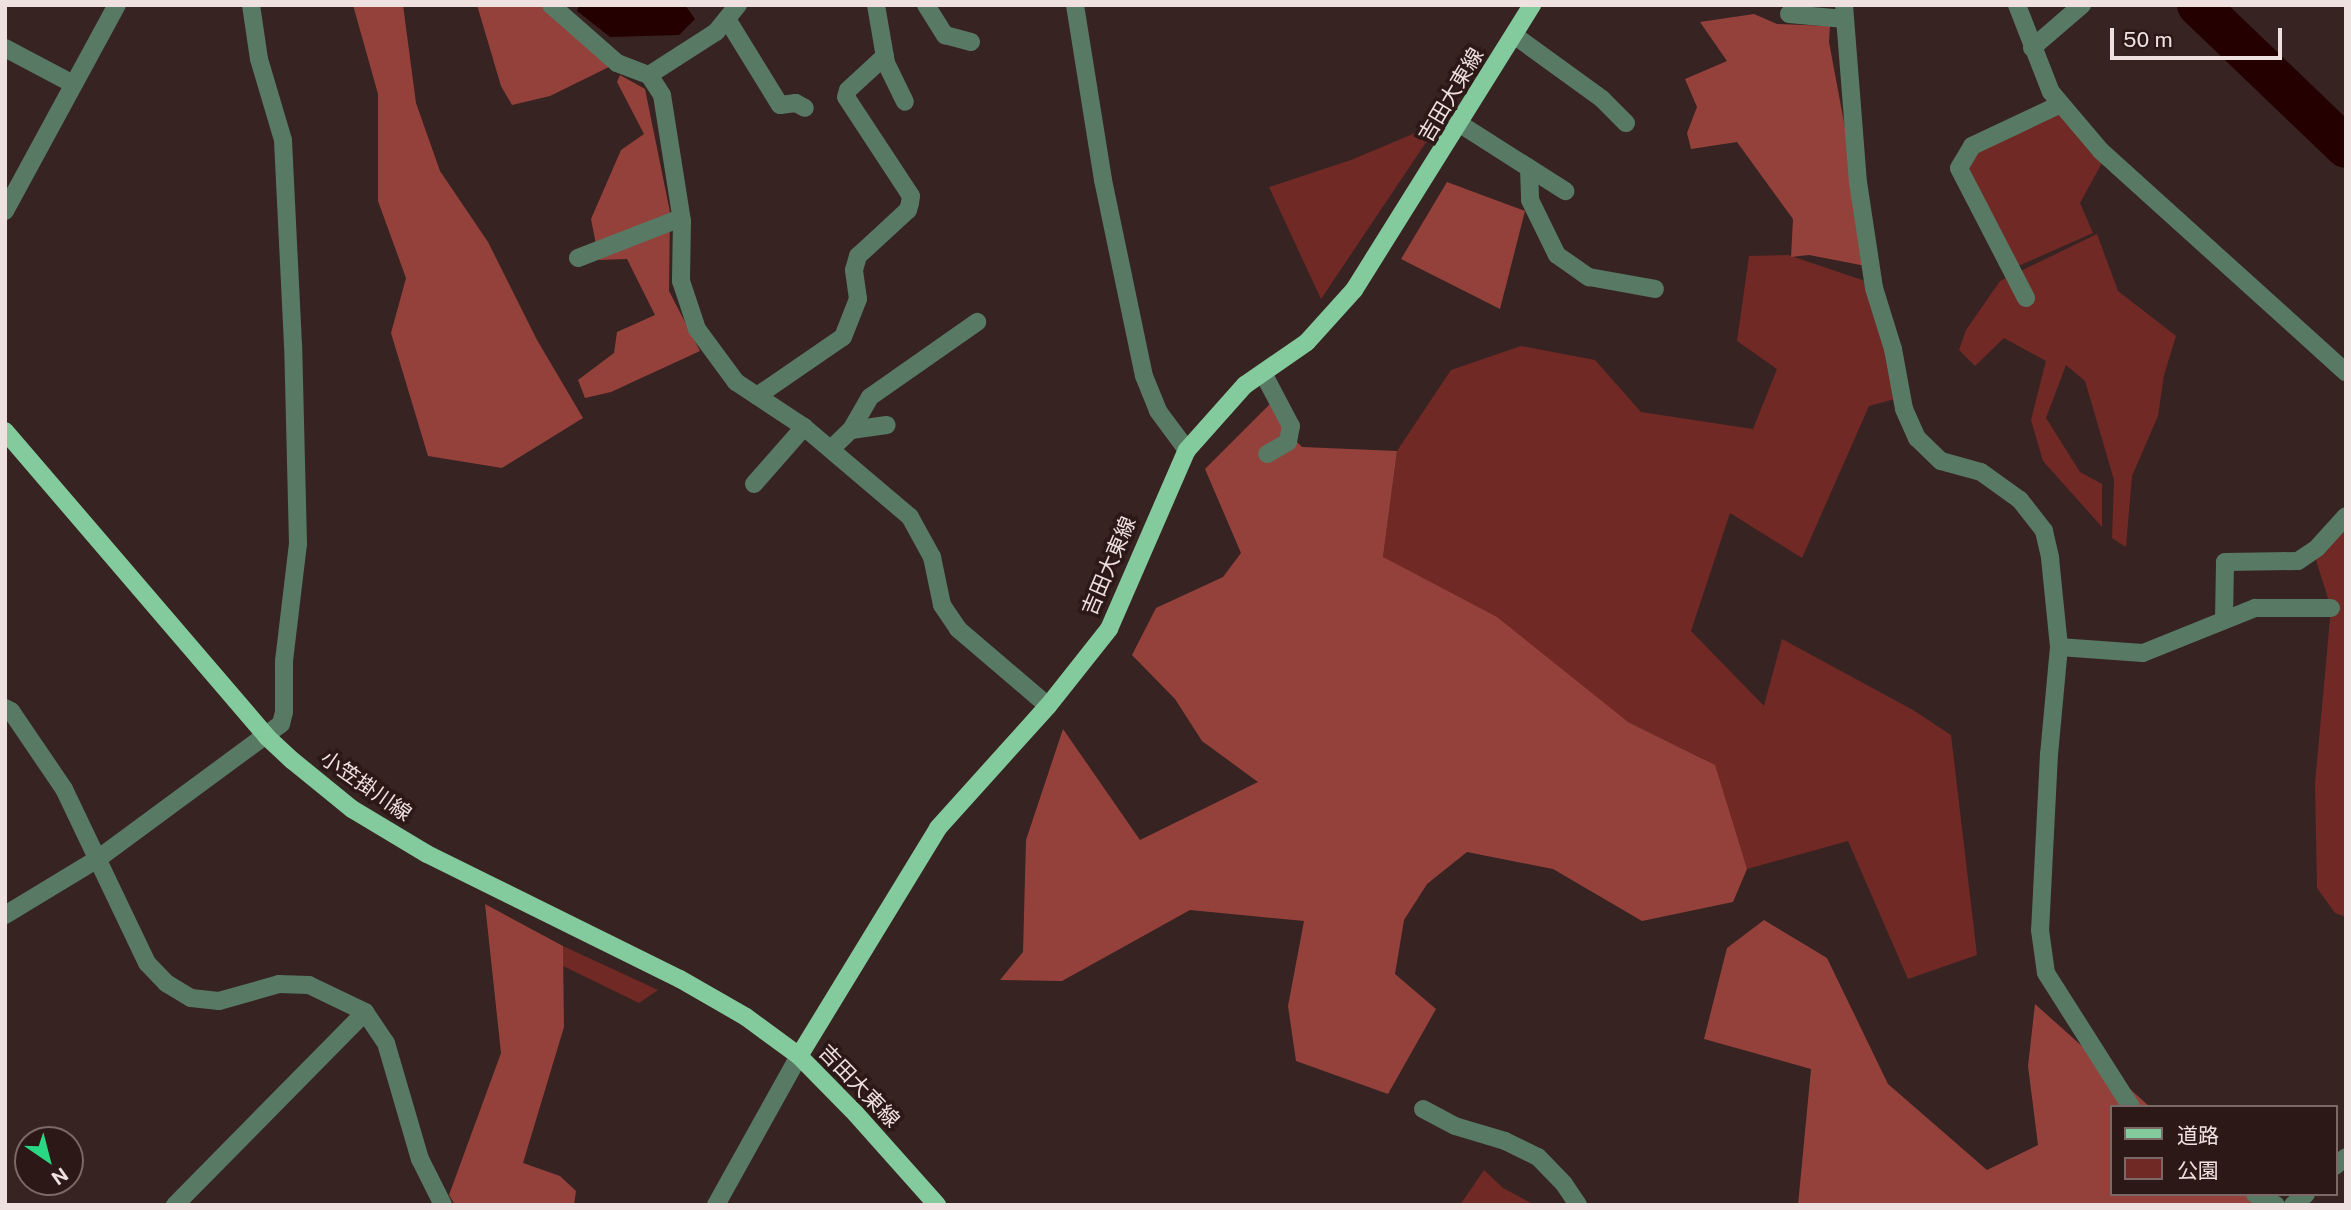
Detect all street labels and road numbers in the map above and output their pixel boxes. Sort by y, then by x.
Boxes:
street label: 吉田大東線 [1413,44,1489,146]
street label: 吉田大東線 [1077,513,1141,619]
street label: 小笠掛川線 [316,746,416,826]
street label: 吉田大東線 [813,1039,905,1133]

